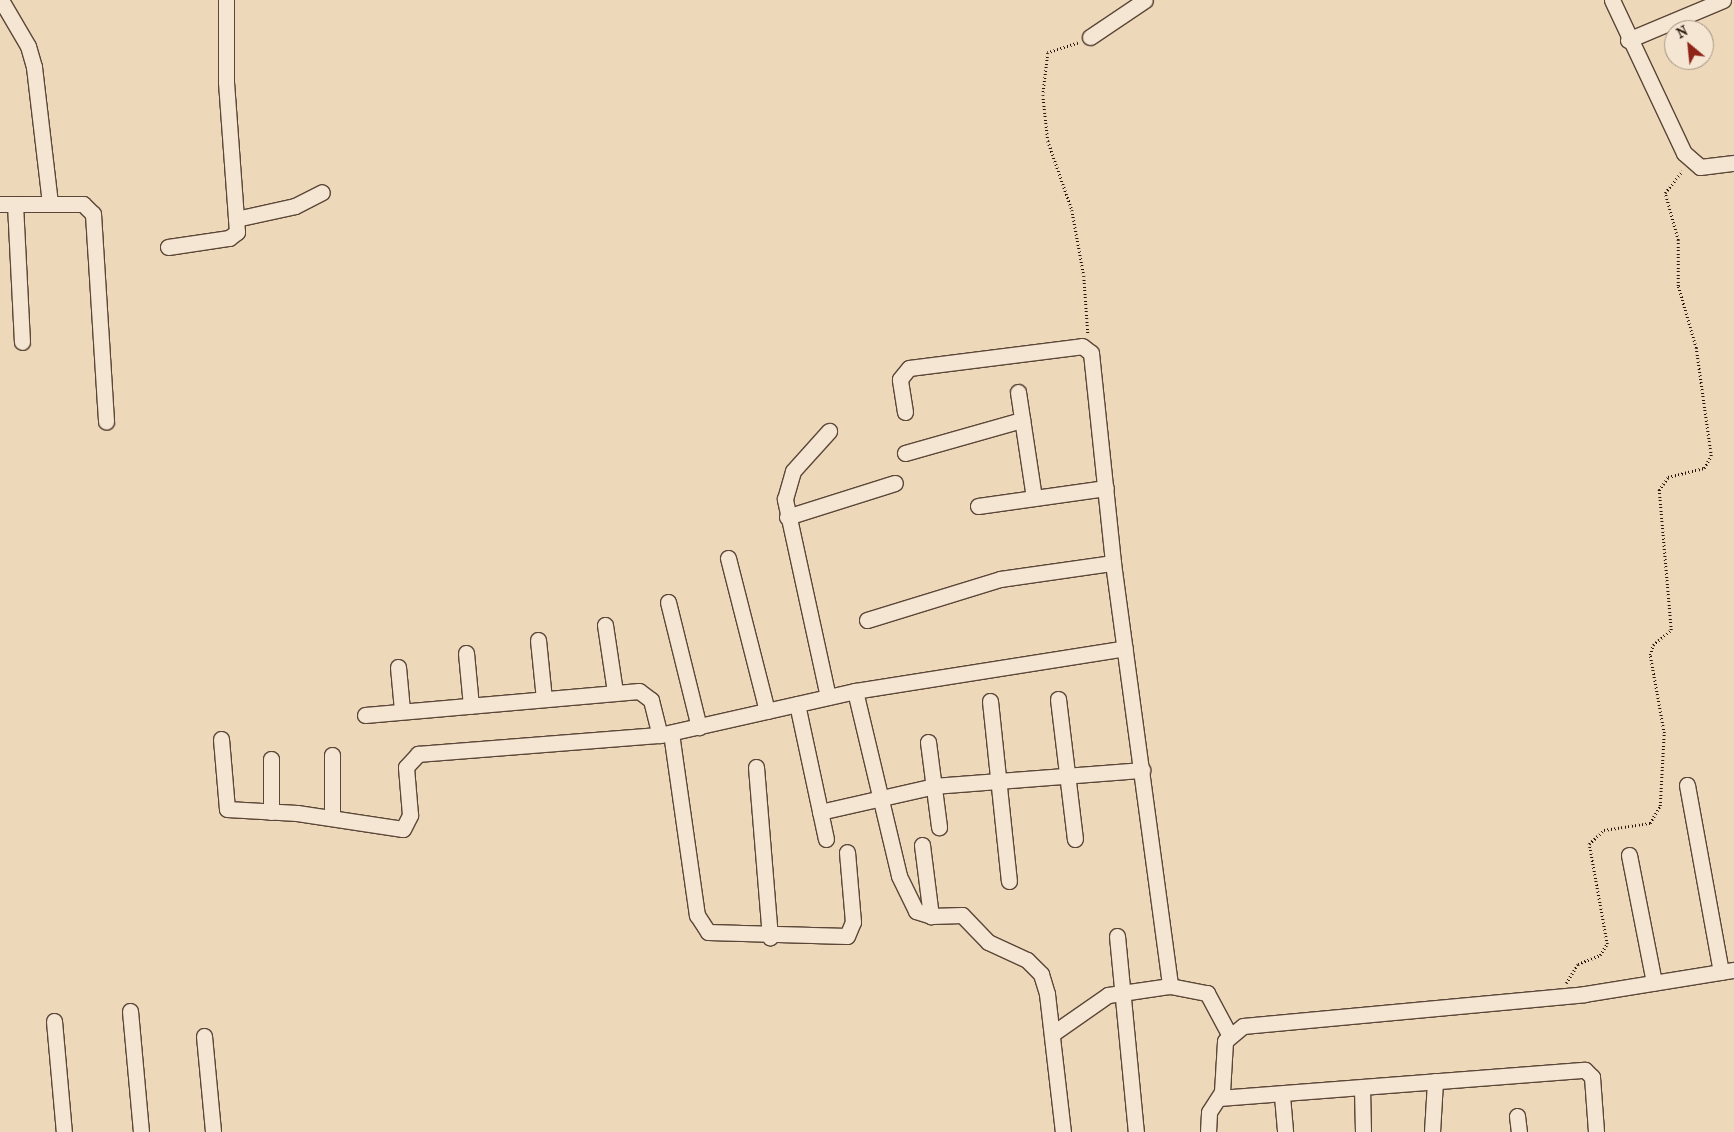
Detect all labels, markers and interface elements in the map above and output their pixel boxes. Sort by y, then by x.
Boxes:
north arrow [1664,20,1714,70]
text: N [1674,22,1691,42]

